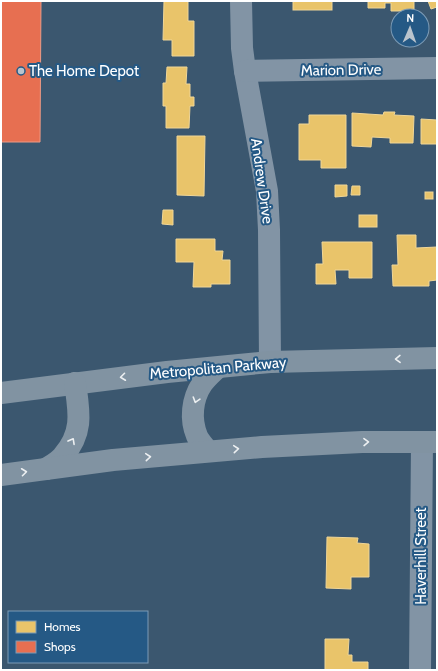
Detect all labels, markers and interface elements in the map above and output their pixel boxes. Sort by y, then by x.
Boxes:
north arrow [390,8,430,48]
text: N [406,11,414,25]
street label: Marion Drive [300,60,382,80]
place label: The Home Depot [29,62,139,80]
marker: The Home Depot [16,66,26,76]
street label: Andrew Drive [247,137,277,225]
street label: Metropolitan Parkway [149,353,288,383]
one-way arrow [395,354,401,363]
one-way arrow [120,372,126,381]
one-way arrow [192,396,201,403]
one-way arrow [68,438,75,445]
one-way arrow [363,438,369,446]
one-way arrow [233,445,239,454]
one-way arrow [145,452,151,461]
one-way arrow [20,468,27,477]
street label: Haverhill Street [412,507,430,605]
legend [8,611,148,663]
text: Homes [44,619,81,634]
text: Shops [44,639,76,654]

